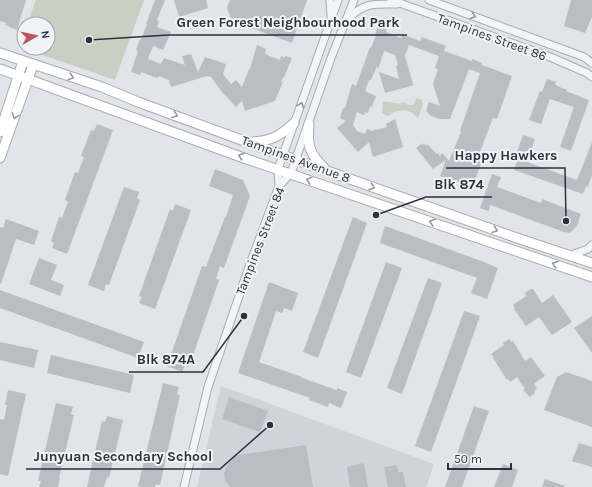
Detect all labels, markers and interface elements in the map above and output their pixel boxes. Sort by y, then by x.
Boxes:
callout: Green Forest Neighbourhood Park [168,9,407,35]
street label: Tampines Street 86 [435,10,549,64]
one-way arrow [469,12,476,20]
text: Green Forest Neighbourhood Park [176,14,400,31]
north arrow [16,16,56,56]
text: N [38,30,52,39]
one-way arrow [67,72,74,80]
one-way arrow [296,102,304,109]
one-way arrow [171,111,178,119]
one-way arrow [12,112,20,119]
street label: Tampines Avenue 8 [240,132,352,186]
callout: Happy Hawkers [446,142,565,168]
text: Happy Hawkers [455,147,558,164]
one-way arrow [238,153,245,161]
callout: Blk 874 [426,171,492,197]
one-way arrow [306,176,313,184]
text: Blk 874 [434,176,484,193]
one-way arrow [369,182,376,190]
street label: Tampines Street 84 [232,185,288,297]
one-way arrow [429,218,436,227]
one-way arrow [491,225,498,234]
one-way arrow [552,261,559,269]
callout: Blk 874A [129,346,203,372]
text: Blk 874A [137,351,195,368]
callout: Junyuan Secondary School [26,443,220,469]
scale bar [448,445,511,471]
text: Junyuan Secondary School [34,448,212,465]
text: 50 m [454,452,482,466]

